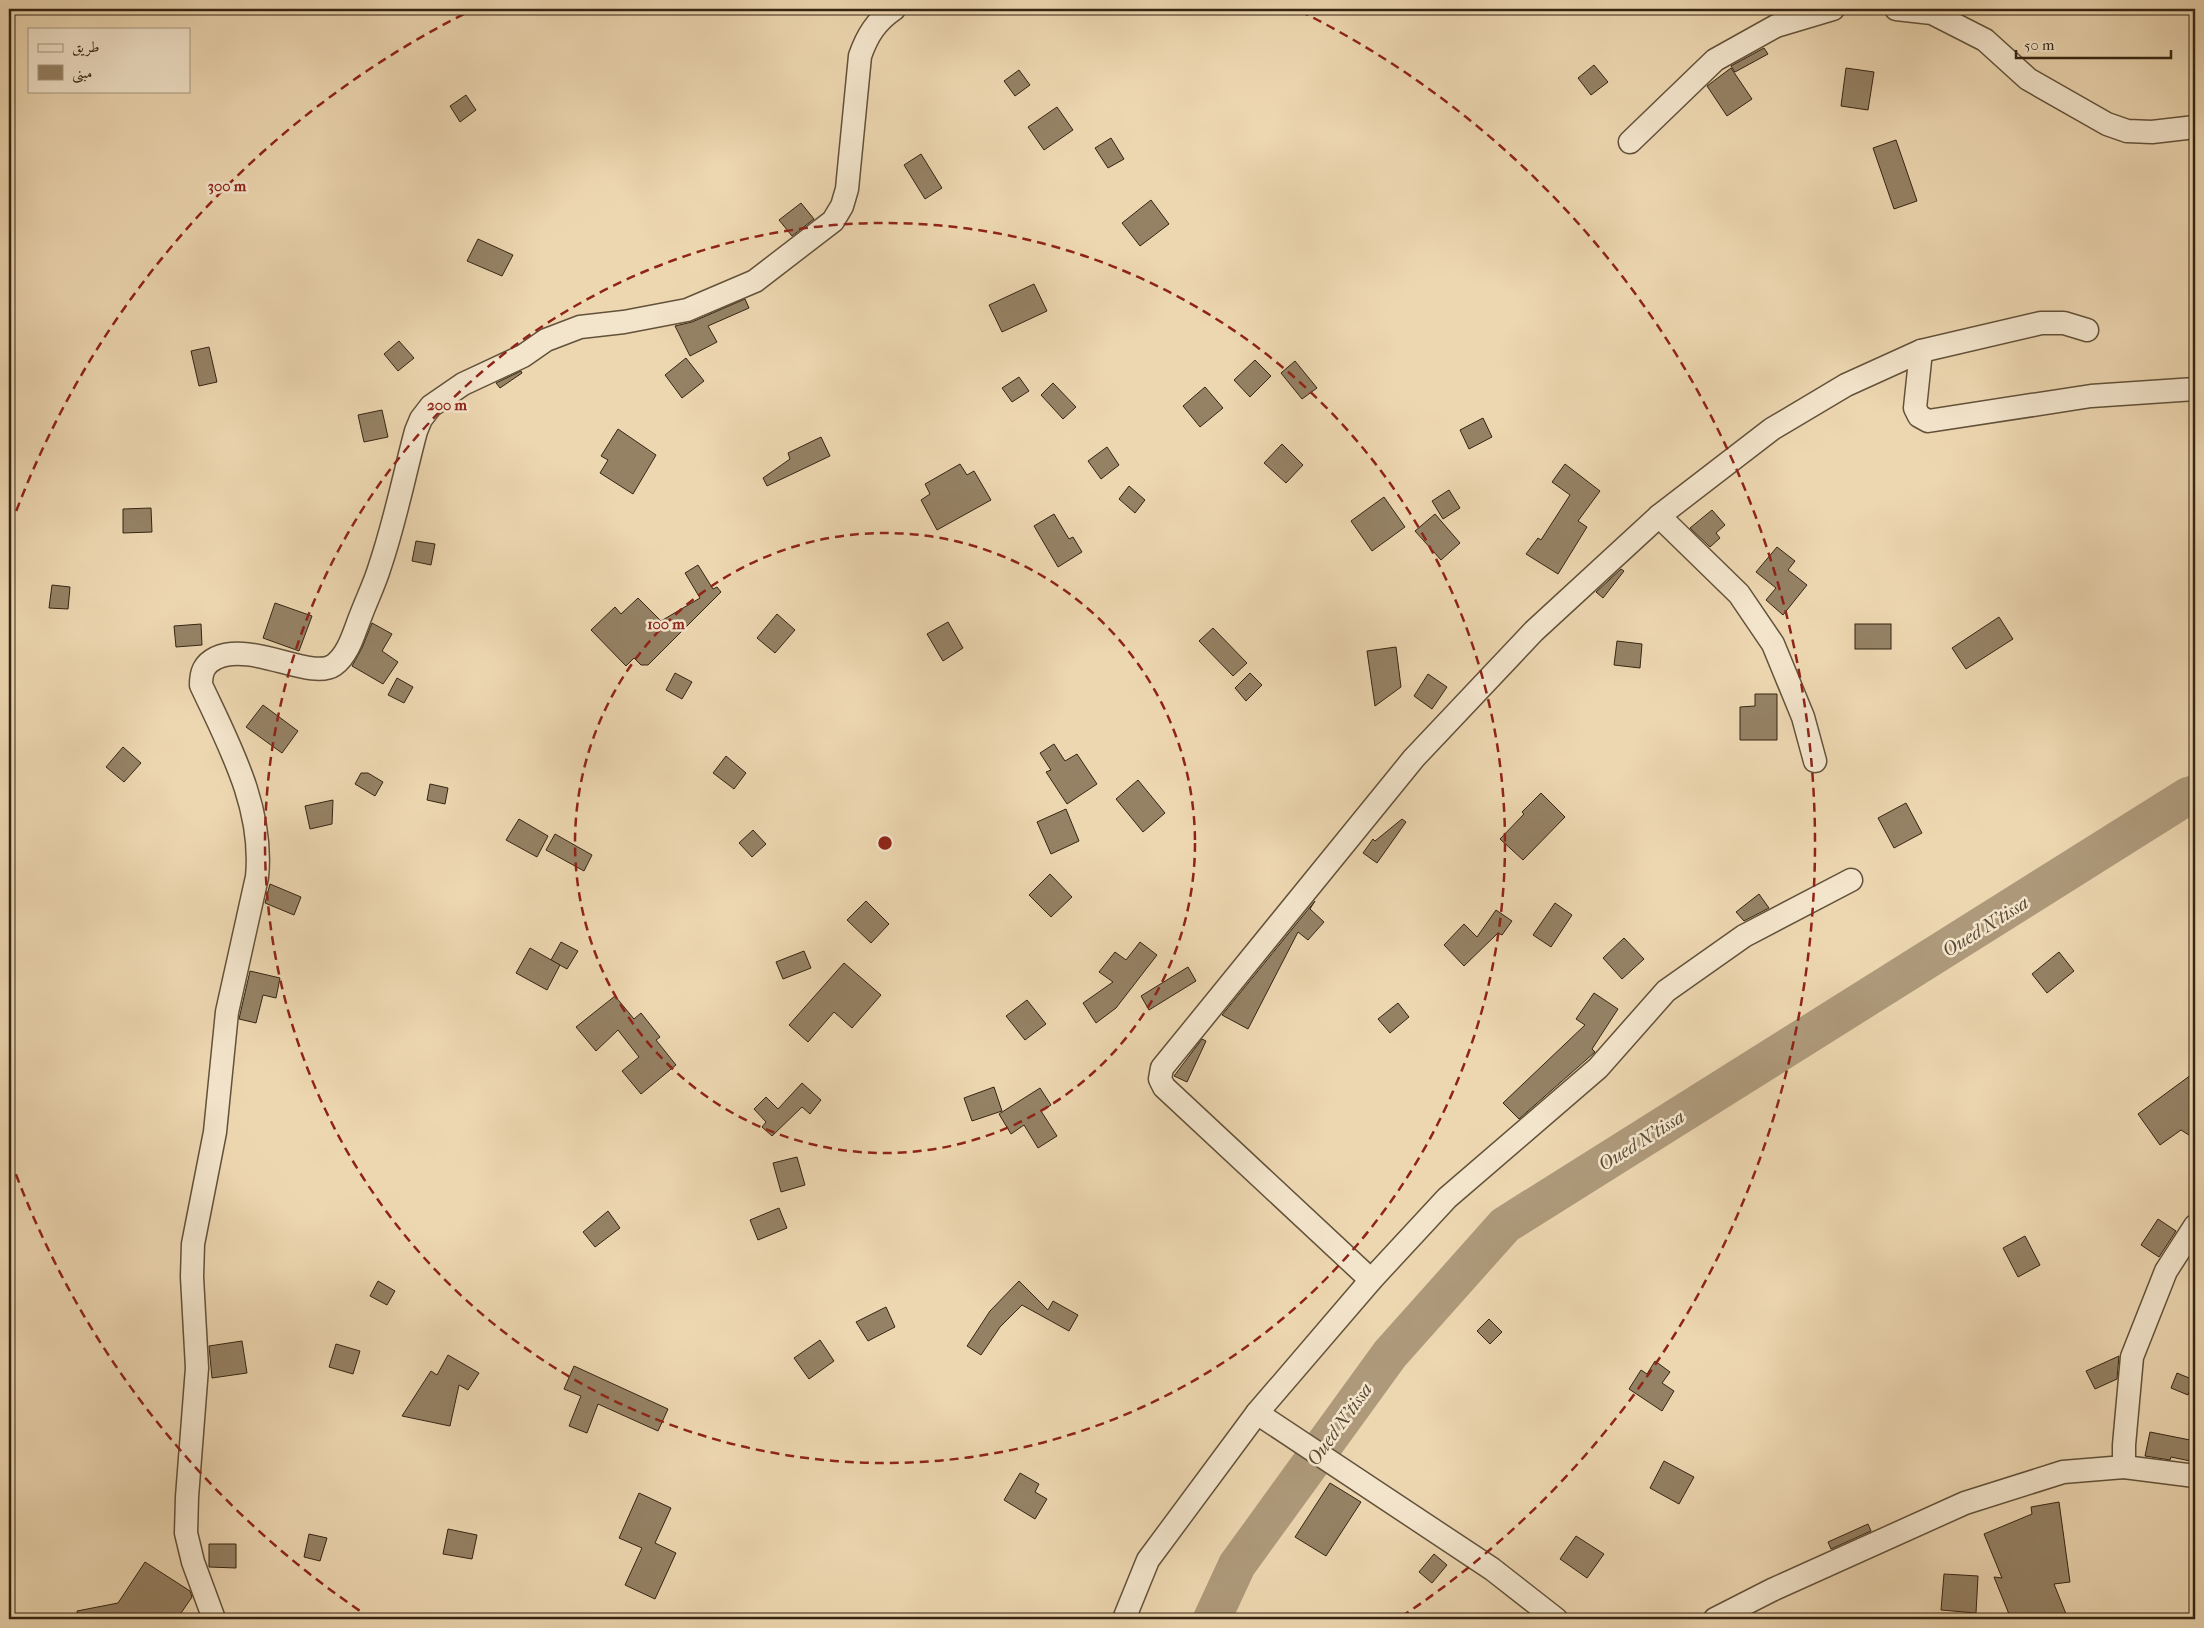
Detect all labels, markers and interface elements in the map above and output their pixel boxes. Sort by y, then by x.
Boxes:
legend [28,28,190,92]
scale bar [2016,28,2172,60]
text: 50 m [2024,36,2055,54]
text: طريق [72,38,99,57]
text: مبنى [72,64,92,84]
text: 300 m [208,177,247,195]
text: 200 m [427,396,467,414]
text: 100 m [647,615,685,633]
centre of rings [876,834,894,852]
water label: Oued N'tissa [1939,892,2033,962]
water label: Oued N'tissa [1595,1106,1689,1176]
water label: Oued N'tissa [1302,1379,1377,1470]

